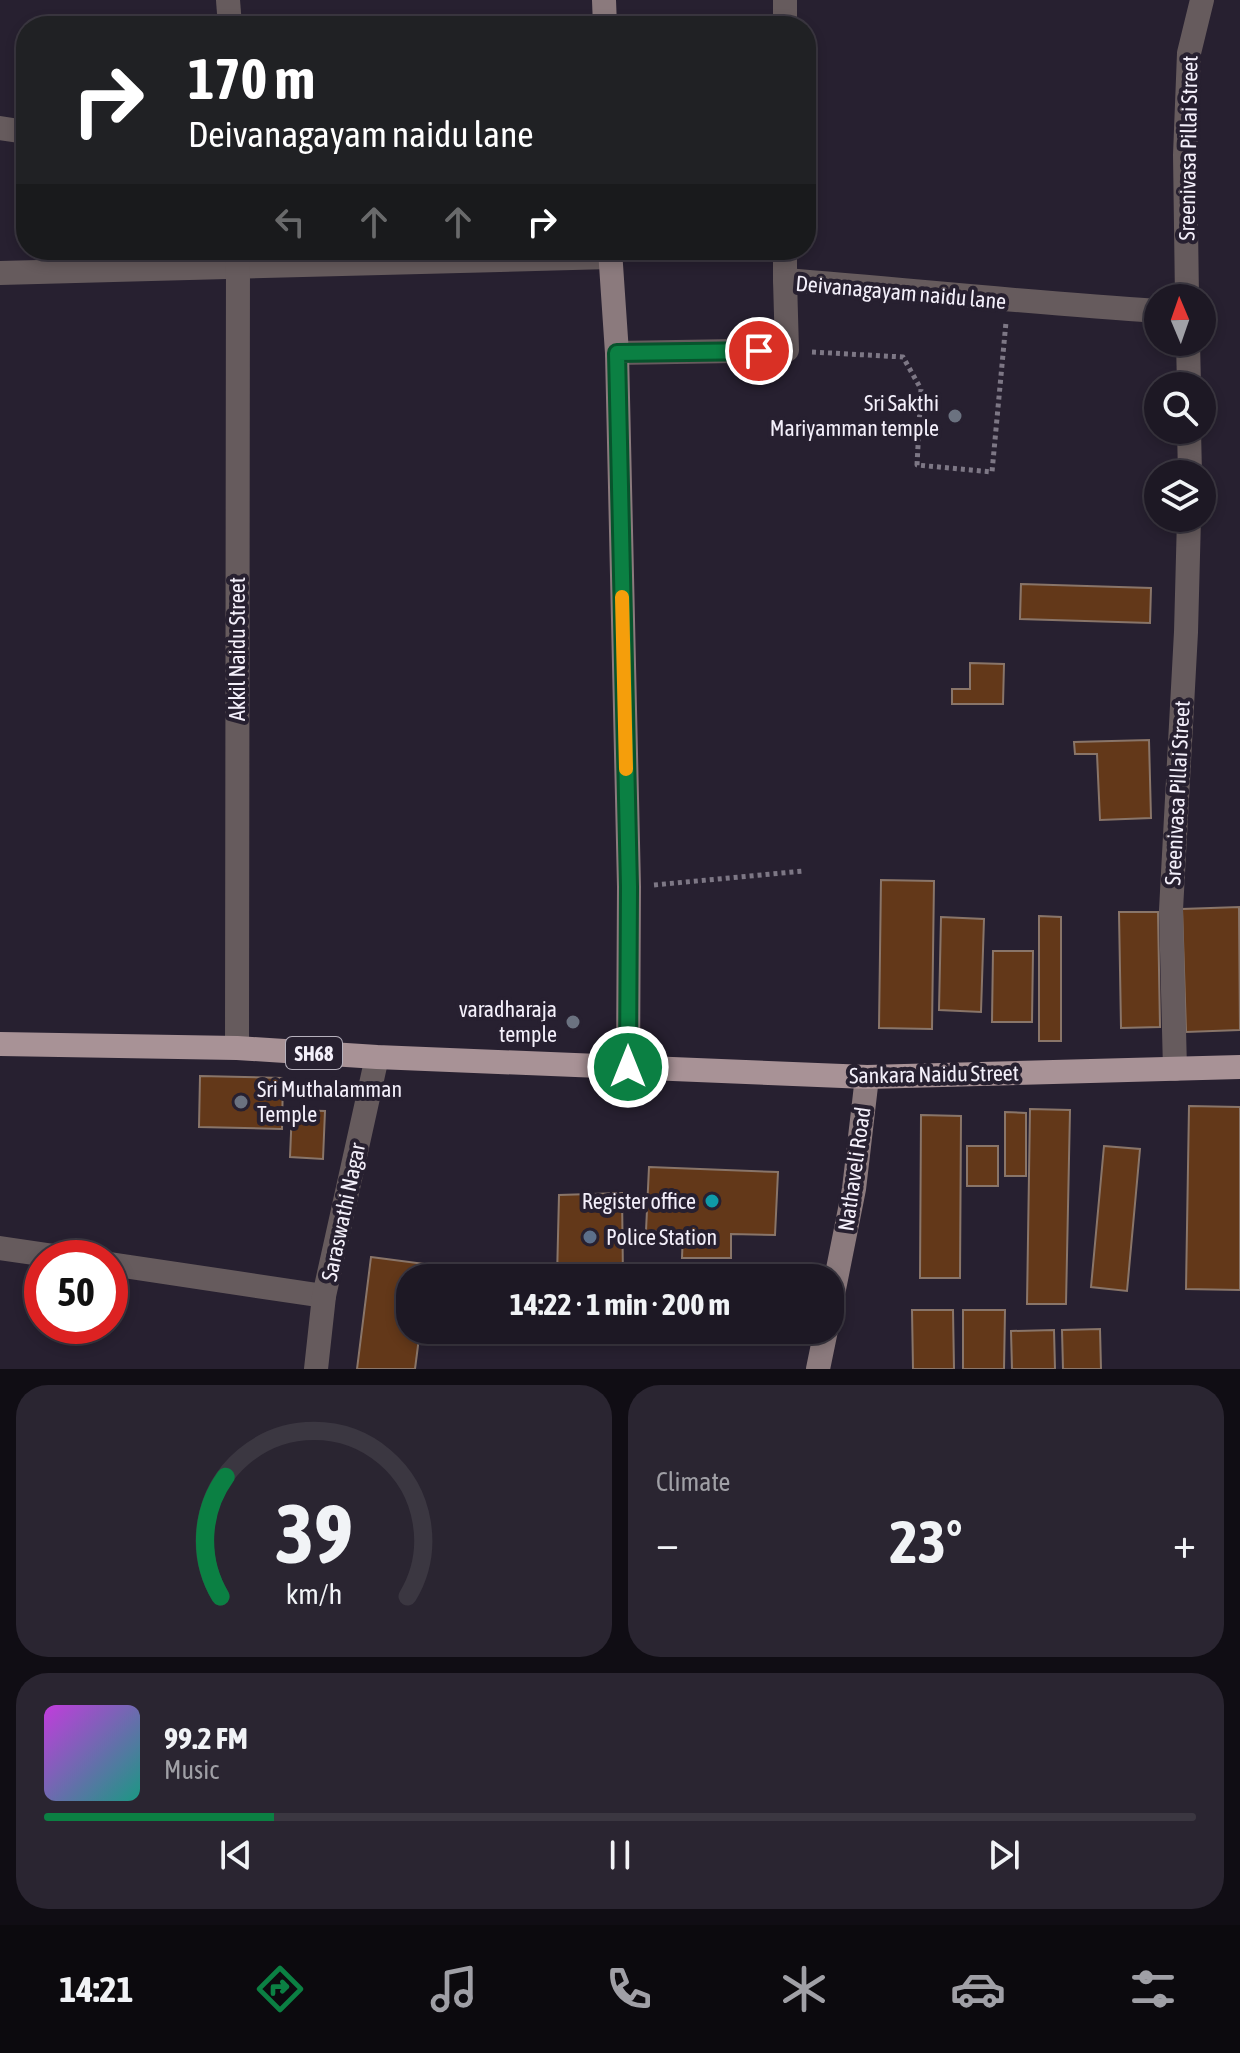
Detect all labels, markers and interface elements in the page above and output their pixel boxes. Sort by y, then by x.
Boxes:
text: 170 m [188,47,315,111]
icon: right [56,48,160,152]
street label: Sreenivasa Pillai Street [1173,55,1203,241]
text: Deivanagayam naidu lane [188,113,534,155]
icon: left [268,200,312,244]
icon: ahead [352,200,396,244]
icon: ahead [436,200,480,244]
icon: right [520,200,564,244]
street label: Deivanagayam naidu lane [795,270,1007,314]
north arrow [1144,284,1216,356]
map controls [1144,284,1216,532]
pin [725,317,793,385]
icon: arrive [737,329,781,373]
button: search [1144,372,1216,444]
place label: Sri Sakthi Mariyamman temple [770,390,939,441]
marker: Sri Sakthi Mariyamman temple [946,407,964,425]
button: layers [1144,460,1216,532]
street label: Akkil Naidu Street [224,577,250,721]
street label: Sreenivasa Pillai Street [1159,700,1195,886]
place label: varadharaja temple [459,996,557,1047]
marker: varadharaja temple [564,1013,582,1031]
position arrow [586,1025,670,1109]
road number: SH68 [286,1037,342,1069]
street label: Sankara Naidu Street [849,1060,1019,1088]
place label: Sri Muthalamman Temple [257,1076,402,1127]
marker: Sri Muthalamman Temple [232,1093,250,1111]
street label: Nathaveli Road [832,1105,876,1233]
street label: Saraswathi Nagar [316,1140,370,1284]
place label: Register office [582,1188,696,1214]
marker: Register office [703,1192,721,1210]
place label: Police Station [606,1224,717,1250]
marker: Police Station [581,1228,599,1246]
speed limit sign: 50 [24,1240,128,1344]
text: 14:22 · 1 min · 200 m [510,1287,730,1321]
text: Climate [656,1467,730,1497]
text: 39 [275,1485,353,1581]
text: 23° [890,1507,962,1576]
text: − [656,1517,679,1567]
text: + [1173,1517,1196,1567]
text: km/h [286,1577,342,1610]
text: 99.2 FM [164,1721,248,1755]
text: Music [164,1755,219,1785]
icon: previous [214,1833,258,1877]
icon: pause [598,1833,642,1877]
icon: next [982,1833,1026,1877]
icon: directions [252,1961,308,2017]
icon: music [426,1961,482,2017]
icon: phone [601,1961,657,2017]
icon: climate [776,1961,832,2017]
icon: car [950,1961,1006,2017]
icon: filters [1125,1961,1181,2017]
text: 14:21 [59,1968,133,2010]

